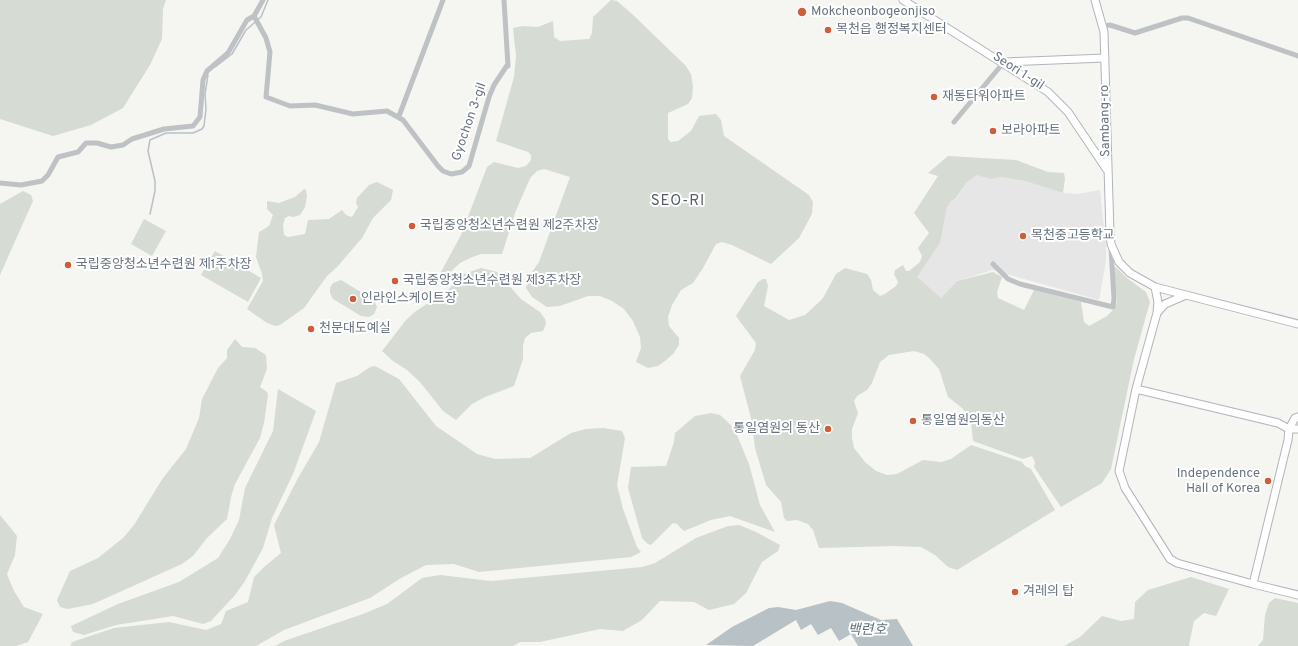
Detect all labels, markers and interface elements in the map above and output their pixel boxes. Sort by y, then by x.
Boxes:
place label: Mokcheonbogeonjiso [811,4,935,20]
marker: Mokcheonbogeonjiso [796,6,808,18]
place label: 목천읍 행정복지센터 [836,22,947,38]
marker: 목천읍 행정복지센터 [823,25,833,35]
street label: Seori 1-gil [989,50,1047,94]
street label: Gyochon 3-gil [449,81,491,163]
street label: Sambang-ro [1098,85,1114,157]
place label: 재동타워아파트 [942,89,1026,105]
marker: 재동타워아파트 [929,92,939,102]
place label: 보라아파트 [1001,123,1061,139]
marker: 보라아파트 [988,126,998,136]
district label: SEO-RI [651,193,705,211]
place label: 국립중앙청소년수련원 제2주차장 [420,218,598,234]
marker: 국립중앙청소년수련원 제2주차장 [407,221,417,231]
place label: 목천중고등학교 [1031,228,1115,244]
marker: 목천중고등학교 [1018,231,1028,241]
place label: 국립중앙청소년수련원 제1주차장 [76,257,251,273]
marker: 국립중앙청소년수련원 제1주차장 [63,260,73,270]
place label: 국립중앙청소년수련원 제3주차장 [403,273,581,289]
marker: 국립중앙청소년수련원 제3주차장 [390,276,400,286]
place label: 인라인스케이트장 [361,291,457,307]
marker: 인라인스케이트장 [348,294,358,304]
place label: 천문대도예실 [319,321,391,337]
marker: 천문대도예실 [306,324,316,334]
place label: 통일염원의동산 [921,413,1005,429]
marker: 통일염원의동산 [908,416,918,426]
place label: 통일염원의 동산 [733,421,820,437]
marker: 통일염원의 동산 [823,424,833,434]
place label: Independence Hall of Korea [1177,466,1260,497]
marker: Independence Hall of Korea [1263,476,1273,486]
place label: 겨레의 탑 [1023,584,1074,600]
marker: 겨레의 탑 [1010,587,1020,597]
water label: 백련호 [848,623,886,639]

